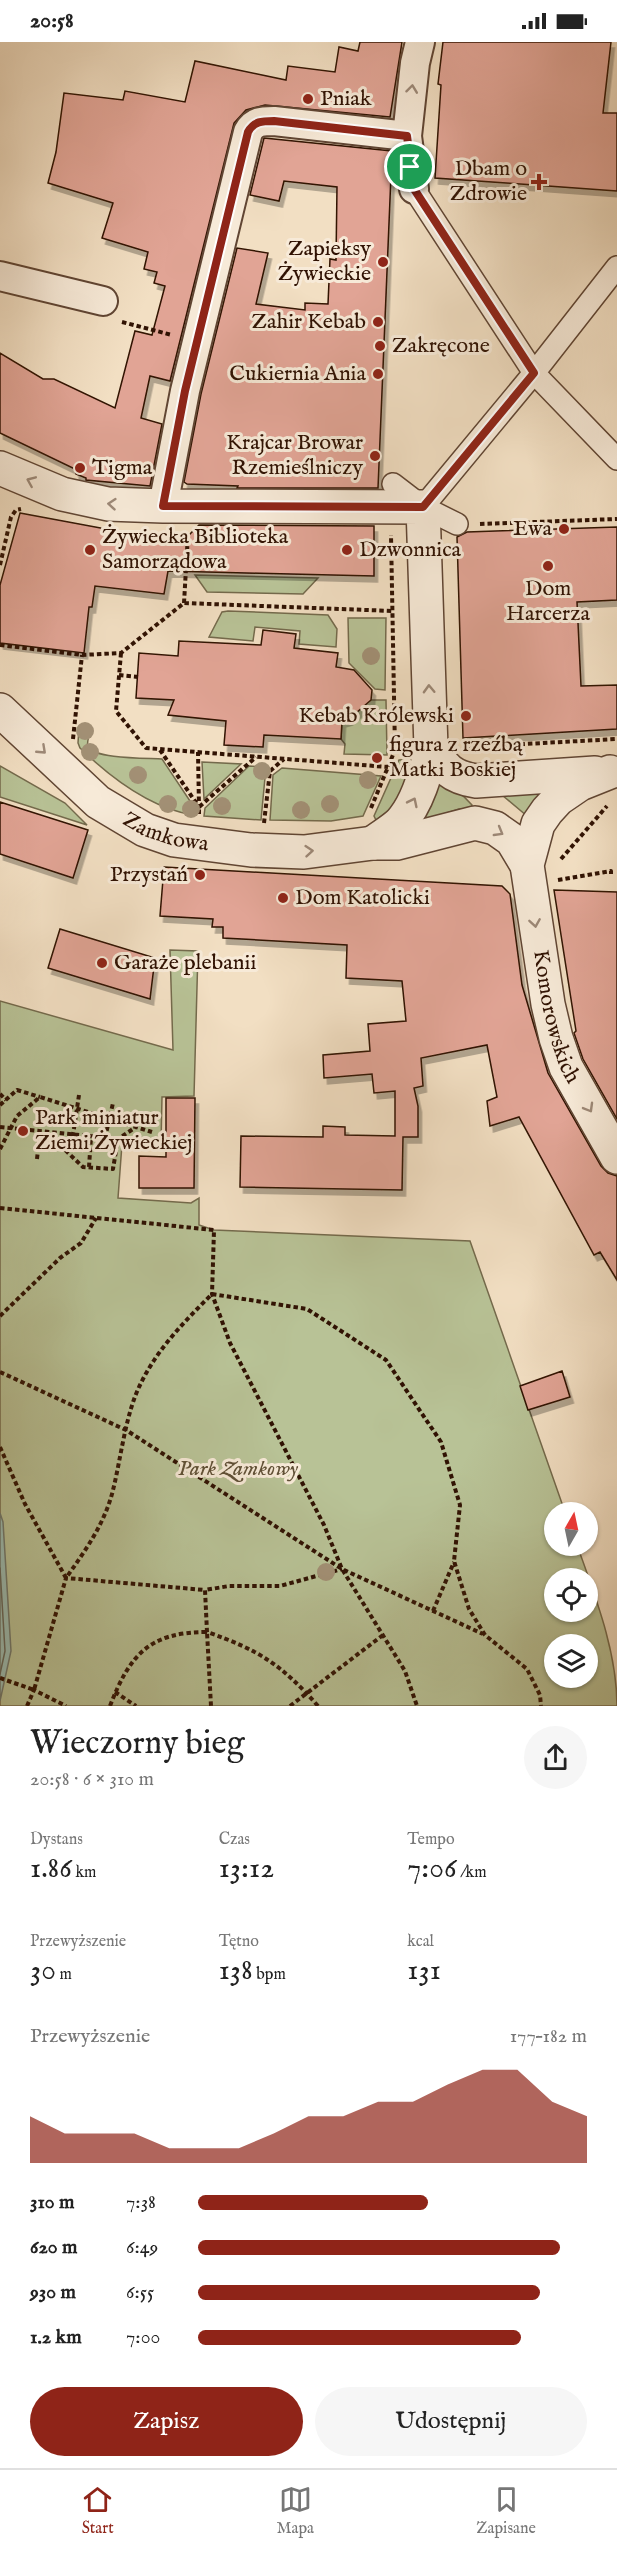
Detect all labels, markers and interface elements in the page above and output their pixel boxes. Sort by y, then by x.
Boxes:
text: 20:58 [30,7,74,35]
one-way arrow [405,84,418,93]
place label: Pniak [320,85,372,113]
marker: Pniak [301,92,315,106]
pin [384,141,435,192]
icon: arrive [393,150,426,183]
place label: Dbam o Zdrowie [450,155,527,208]
marker: Dbam o Zdrowie [532,175,546,189]
place label: Zapieksy Żywieckie [278,235,371,288]
marker: Zapieksy Żywieckie [376,255,390,269]
place label: Zahir Kebab [252,308,366,336]
marker: Zahir Kebab [371,315,385,329]
place label: Zakręcone [392,332,490,360]
marker: Zakręcone [373,339,387,353]
place label: Cukiernia Ania [229,360,366,388]
marker: Cukiernia Ania [371,367,385,381]
place label: Krajcar Browar Rzemieślniczy [226,429,363,482]
marker: Krajcar Browar Rzemieślniczy [368,449,382,463]
place label: Tigma [92,454,153,482]
marker: Tigma [73,461,87,475]
one-way arrow [26,476,37,488]
one-way arrow [107,498,117,511]
place label: Ewa [513,515,552,543]
marker: Ewa [557,522,571,536]
place label: Żywiecka Biblioteka Samorządowa [102,523,289,576]
place label: Dzwonnica [359,536,462,564]
marker: Żywiecka Biblioteka Samorządowa [83,543,97,557]
marker: Dzwonnica [340,543,354,557]
marker: Dom Harcerza [541,559,555,573]
place label: Dom Harcerza [506,575,590,628]
one-way arrow [423,685,436,694]
place label: Kebab Królewski [299,702,454,730]
marker: Kebab Królewski [459,709,473,723]
place label: figura z rzeźbą Matki Boskiej [389,731,524,784]
one-way arrow [35,743,46,754]
marker: figura z rzeźbą Matki Boskiej [370,751,384,765]
one-way arrow [405,798,417,809]
street label: Zamkowa [117,806,211,858]
one-way arrow [493,825,503,836]
one-way arrow [304,845,313,858]
place label: Przystań [110,861,188,889]
marker: Przystań [193,868,207,882]
place label: Dom Katolicki [295,884,430,912]
marker: Dom Katolicki [276,891,290,905]
one-way arrow [529,919,541,928]
street label: Komorowskich [526,948,587,1089]
place label: Garaże plebanii [114,949,256,977]
marker: Garaże plebanii [95,956,109,970]
one-way arrow [582,1102,593,1112]
place label: Park miniatur Ziemi Żywieckiej [35,1104,193,1157]
marker: Park miniatur Ziemi Żywieckiej [16,1124,30,1138]
park label: Park Zamkowy [178,1455,299,1483]
north arrow [544,1502,598,1556]
map controls [544,1502,598,1688]
button: locate [544,1568,598,1622]
button: layers [544,1634,598,1688]
text: Wieczorny bieg [30,1723,245,1765]
button: share [524,1726,587,1789]
text: 20:58 · 6 × 310 m [30,1767,154,1792]
text: Dystans [30,1830,83,1850]
text: Czas [219,1830,250,1850]
text: Tempo [407,1830,455,1850]
text: 1.86 [30,1850,72,1888]
text: 13:12 [219,1850,274,1888]
text: 7:06 [407,1850,457,1888]
text: km [72,1863,96,1883]
text: /km [457,1863,487,1883]
text: Przewyższenie [30,1932,126,1952]
text: Tętno [219,1932,259,1952]
text: kcal [407,1932,434,1952]
text: 30 [30,1952,56,1990]
text: 138 [219,1952,253,1990]
text: 131 [407,1952,441,1990]
text: m [56,1965,72,1985]
text: bpm [253,1965,286,1985]
text: Przewyższenie [30,2024,150,2049]
text: 177–182 m [510,2024,587,2049]
text: 310 m [30,2190,74,2215]
text: 7:38 [126,2190,156,2215]
text: 620 m [30,2235,77,2260]
text: 6:49 [126,2235,158,2260]
text: 930 m [30,2280,76,2305]
text: 6:55 [126,2280,154,2305]
text: 1.2 km [30,2325,82,2350]
text: 7:00 [126,2325,160,2350]
button: Zapisz [30,2387,303,2456]
button: Udostępnij [315,2387,587,2456]
tab: Start [81,2483,114,2539]
tab: Mapa [276,2483,314,2539]
tab: Zapisane [476,2483,536,2539]

